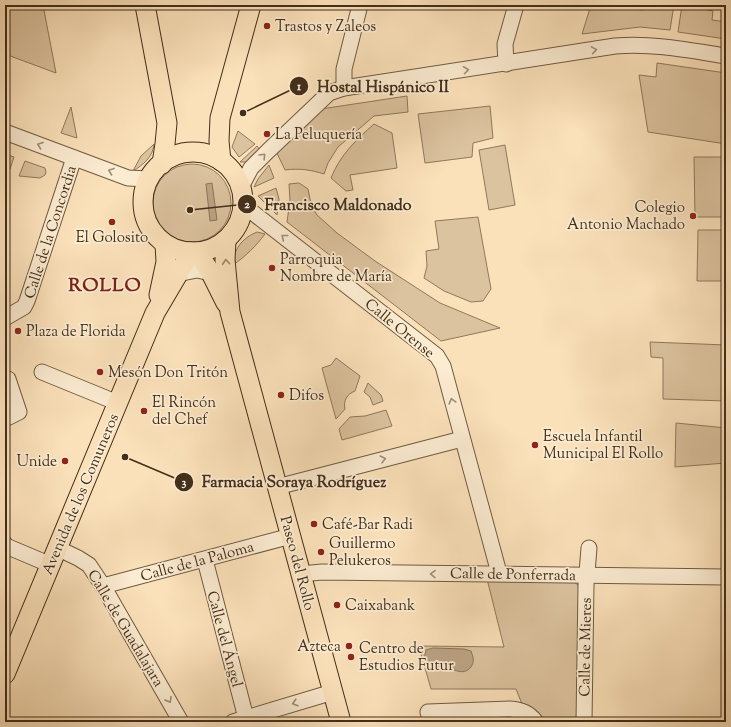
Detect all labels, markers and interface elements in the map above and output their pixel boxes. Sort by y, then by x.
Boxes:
place label: Trastos y Zaleos [275,17,376,38]
marker: Trastos y Zaleos [262,21,272,31]
one-way arrow [591,46,597,55]
one-way arrow [462,66,469,75]
callout: Hostal Hispánico II [289,72,457,100]
text: Hostal Hispánico II [317,77,450,100]
text: 1 [296,78,302,96]
place label: La Peluquería [275,125,362,146]
marker: La Peluquería [262,129,272,139]
one-way arrow [36,141,43,149]
one-way arrow [259,153,266,160]
street label: Calle de la Concordia [20,163,83,302]
one-way arrow [108,167,115,176]
callout: Francisco Maldonado [237,190,420,218]
text: Francisco Maldonado [264,195,412,218]
text: 2 [244,196,250,214]
place label: Colegio Antonio Machado [567,198,685,236]
marker: Colegio Antonio Machado [688,211,698,221]
marker: El Golosito [107,217,117,227]
place label: El Golosito [76,228,148,249]
one-way arrow [281,235,288,242]
place label: Parroquia Nombre de María [280,250,392,288]
one-way arrow [221,259,230,265]
marker: Parroquia Nombre de María [267,263,277,273]
district label: ROLLO [68,273,142,300]
street label: Calle Orense [360,294,438,364]
place label: Plaza de Florida [26,322,126,343]
marker: Plaza de Florida [13,326,23,336]
place label: Mesón Don Tritón [108,363,228,384]
marker: Mesón Don Tritón [95,367,105,377]
place label: Difos [289,386,324,407]
marker: Difos [276,390,286,400]
place label: El Rincón del Chef [152,393,216,431]
one-way arrow [448,398,457,405]
marker: El Rincón del Chef [139,406,149,416]
street label: Avenida de los Comuneros [38,411,125,579]
place label: Escuela Infantil Municipal El Rollo [543,427,663,465]
marker: Escuela Infantil Municipal El Rollo [530,440,540,450]
place label: Unide [16,452,57,473]
marker: Unide [60,456,70,466]
one-way arrow [380,456,386,464]
callout: Farmacia Soraya Rodríguez [174,468,394,496]
text: Farmacia Soraya Rodríguez [202,472,386,495]
text: 3 [182,474,187,492]
street label: Paseo del Rollo [274,514,319,613]
place label: Café-Bar Radi [322,515,413,536]
marker: Café-Bar Radi [309,519,319,529]
place label: Guillermo Pelukeros [329,534,395,572]
street label: Calle de la Paloma [138,537,257,588]
marker: Guillermo Pelukeros [316,547,326,557]
street label: Calle de Ponferrada [450,564,576,587]
street label: Calle de Guadalajara [81,566,168,691]
one-way arrow [430,570,436,578]
street label: Calle del Ángel [201,589,247,690]
place label: Caixabank [345,596,415,617]
street label: Calle de Mieres [575,597,598,697]
marker: Caixabank [332,600,342,610]
place label: Azteca [297,637,341,658]
place label: Centro de Estudios Futur [359,639,454,677]
marker: Azteca [344,641,354,651]
marker: Centro de Estudios Futur [346,652,356,662]
one-way arrow [164,696,171,704]
one-way arrow [292,698,299,707]

